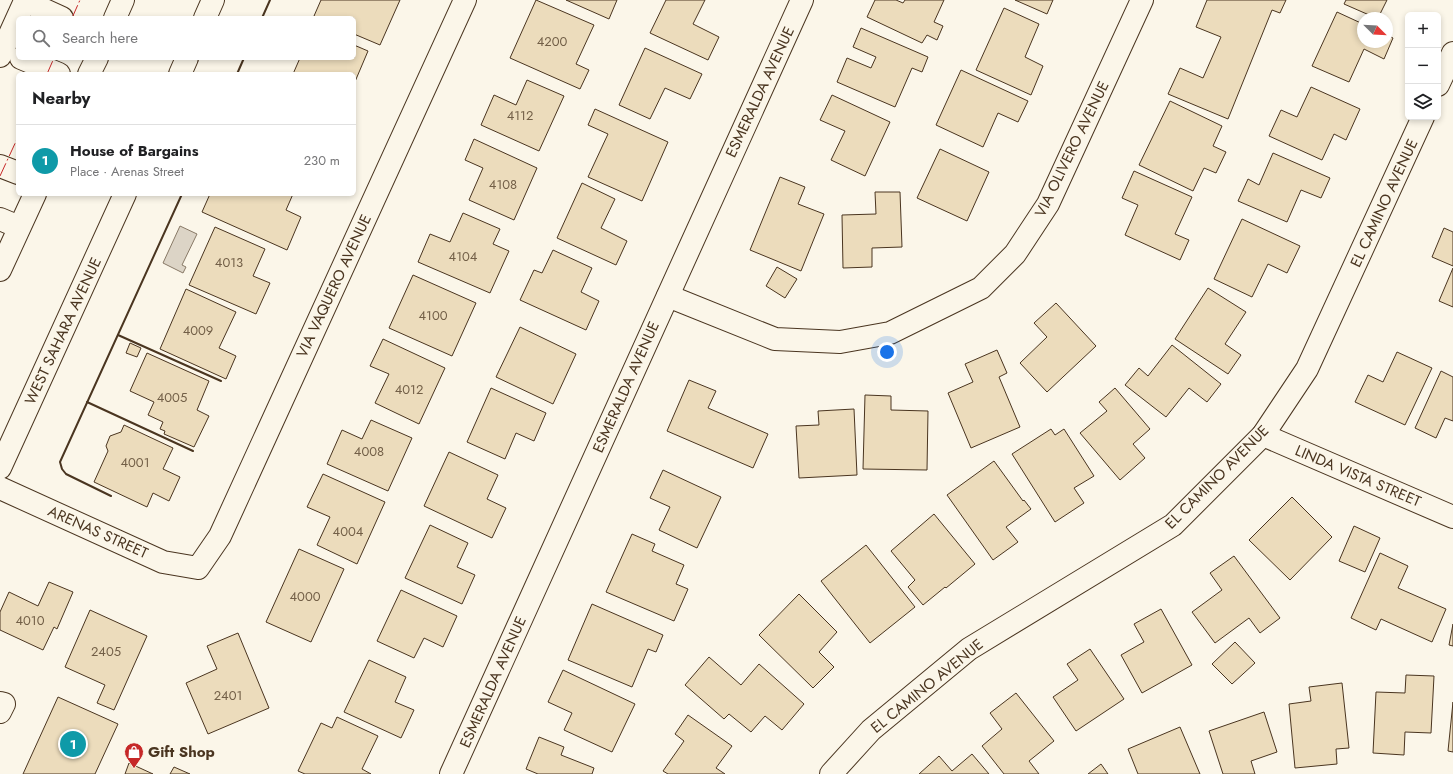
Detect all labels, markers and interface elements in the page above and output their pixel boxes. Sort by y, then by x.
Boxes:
north arrow [1357,12,1393,48]
map controls [1405,12,1441,120]
button: + [1405,12,1441,48]
search box [16,16,356,60]
street label: ESMERALDA AVENUE [720,23,800,161]
icon: search [30,27,52,49]
text: Search here [62,27,138,49]
house number: 4200 [537,32,567,51]
button: − [1405,48,1441,84]
street label: VIA OLIVERO AVENUE [1029,77,1115,221]
button: layers [1405,84,1441,120]
text: Nearby [32,86,90,110]
house number: 4112 [507,106,533,125]
street label: EL CAMINO AVENUE [1345,135,1423,271]
text: House of Bargains [70,140,199,162]
text: 1 [42,151,48,170]
text: 230 m [304,151,340,170]
text: Place · Arenas Street [70,162,184,181]
house number: 4108 [489,175,517,194]
street label: VIA VAQUERO AVENUE [291,211,377,361]
house number: 4104 [449,247,478,266]
house number: 4013 [215,253,243,272]
street label: WEST SAHARA AVENUE [19,254,107,408]
house number: 4100 [418,306,448,325]
street label: ESMERALDA AVENUE [587,318,665,456]
house number: 4009 [183,321,213,340]
your location [877,342,897,362]
house number: 4012 [395,380,423,399]
house number: 4005 [157,388,187,407]
street label: EL CAMINO AVENUE [1160,420,1274,534]
street label: LINDA VISTA STREET [1292,440,1424,512]
house number: 4008 [354,442,384,461]
house number: 4001 [120,453,150,472]
street label: ARENAS STREET [44,500,152,564]
house number: 4004 [333,522,364,541]
house number: 4000 [290,587,321,606]
house number: 4010 [15,611,45,630]
street label: ESMERALDA AVENUE [454,613,532,751]
street label: EL CAMINO AVENUE [866,634,988,738]
house number: 2405 [91,642,121,661]
house number: 2401 [214,686,242,705]
pin: 1 [60,729,86,759]
shop icon: Gift Shop [123,741,145,769]
place label: Gift Shop [148,741,215,763]

